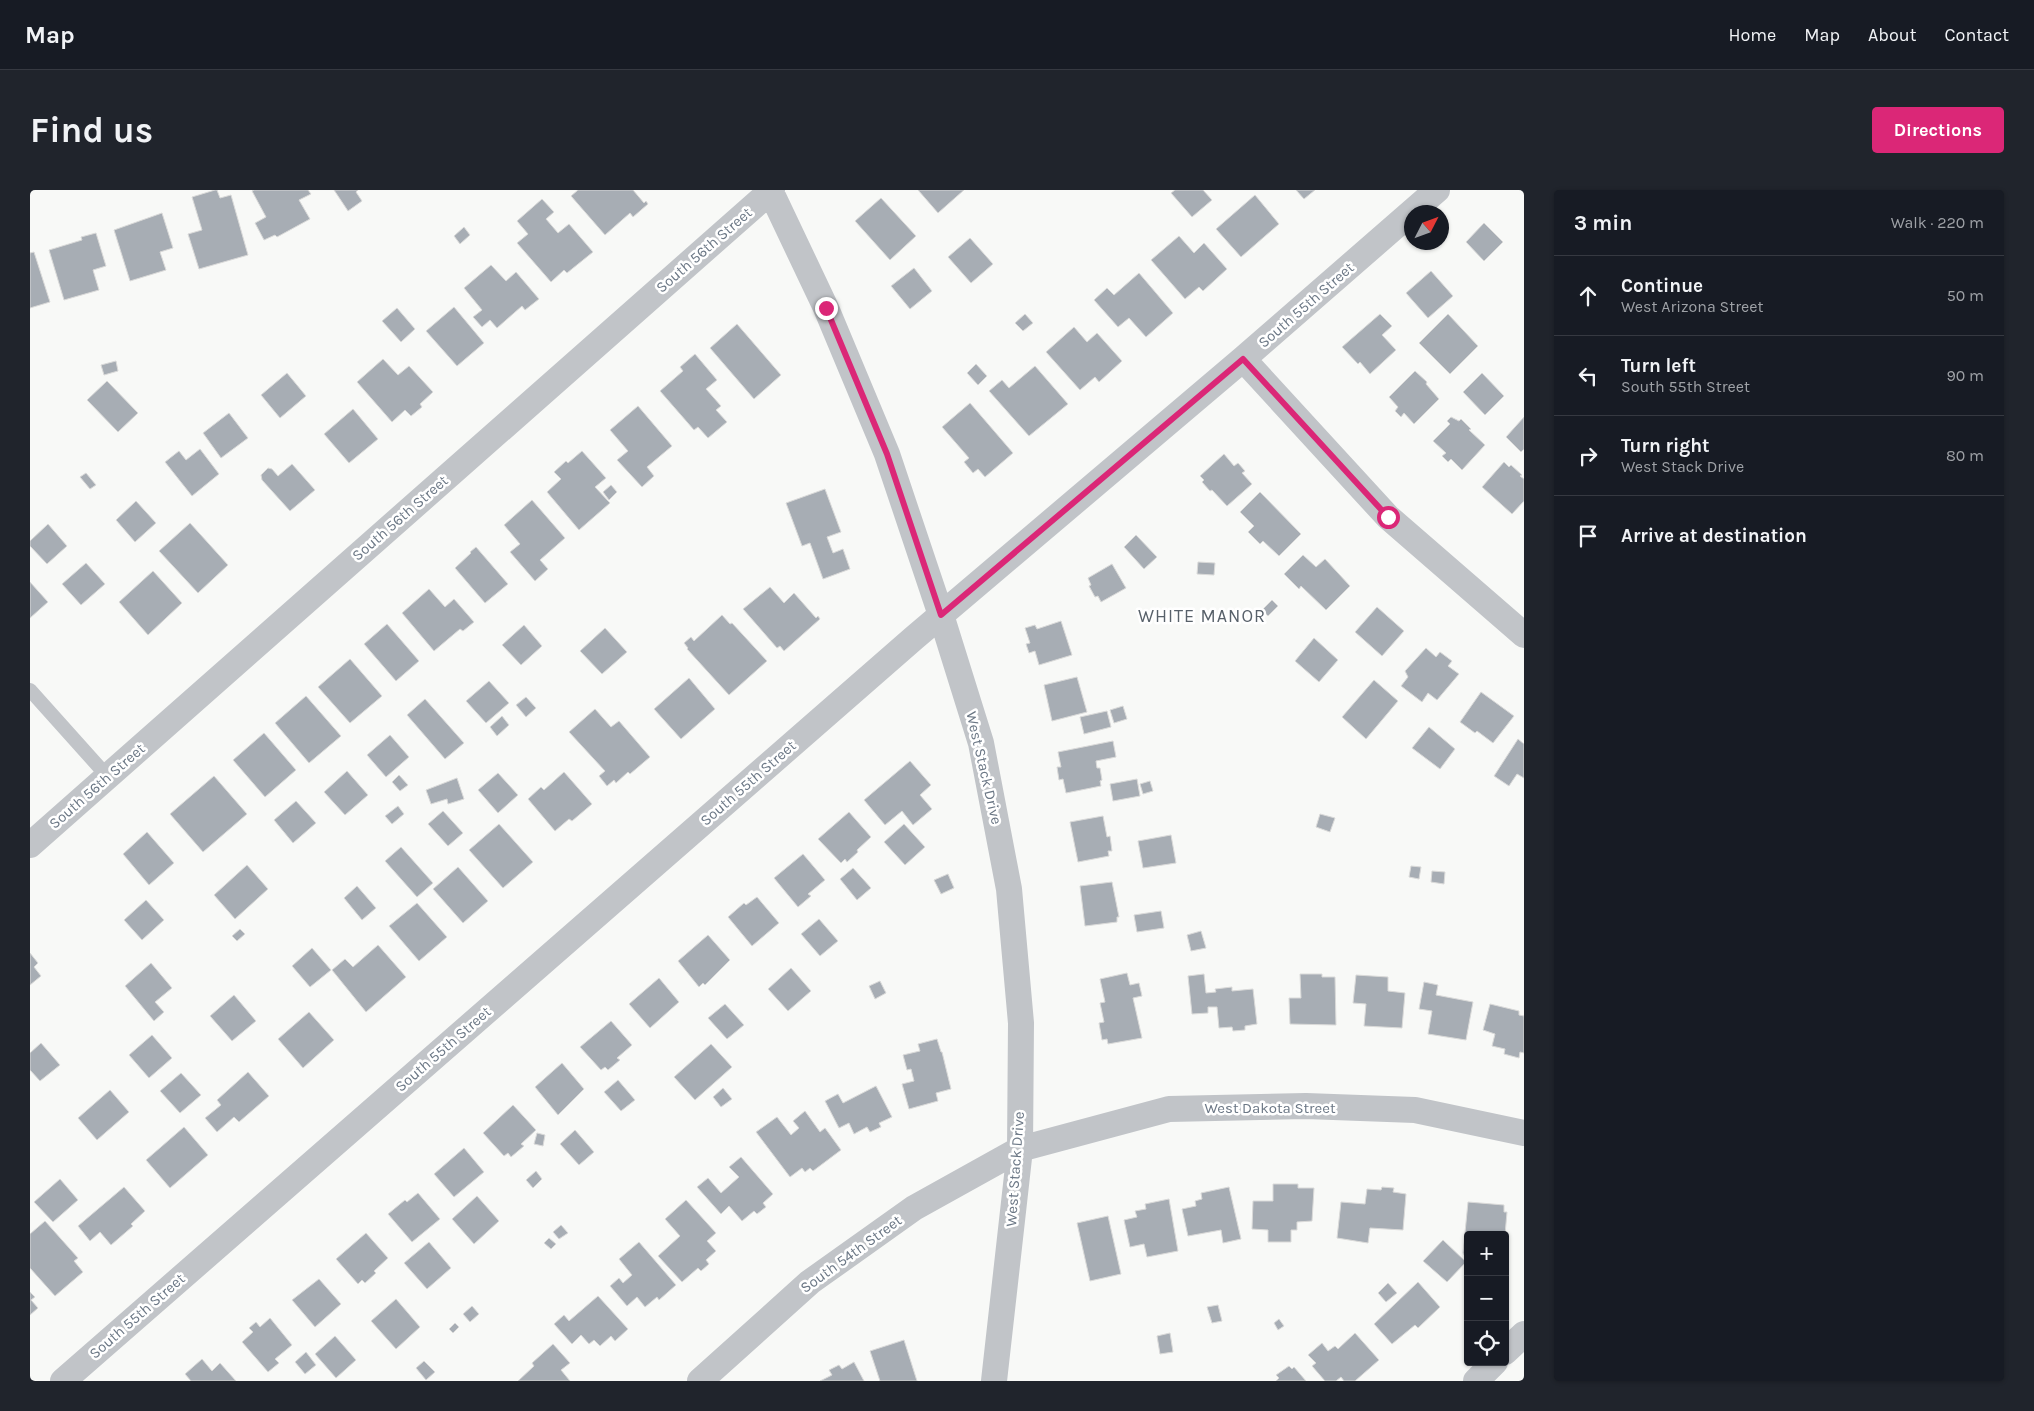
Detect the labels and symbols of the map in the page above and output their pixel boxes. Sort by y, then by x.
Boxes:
street label: South 56th Street [652,203,756,297]
north arrow [1404,205,1449,250]
street label: South 55th Street [1254,258,1358,351]
route end [815,297,838,320]
street label: South 56th Street [348,471,452,565]
route start [1377,506,1400,529]
district label: WHITE MANOR [1138,605,1266,627]
street label: West Stack Drive [962,710,1006,826]
street label: South 55th Street [696,736,800,829]
street label: South 56th Street [45,739,149,833]
street label: South 55th Street [391,1002,495,1095]
street label: West Dakota Street [1204,1099,1336,1117]
street label: West Stack Drive [1002,1111,1028,1227]
street label: South 54th Street [797,1211,905,1297]
street label: South 55th Street [85,1269,189,1362]

